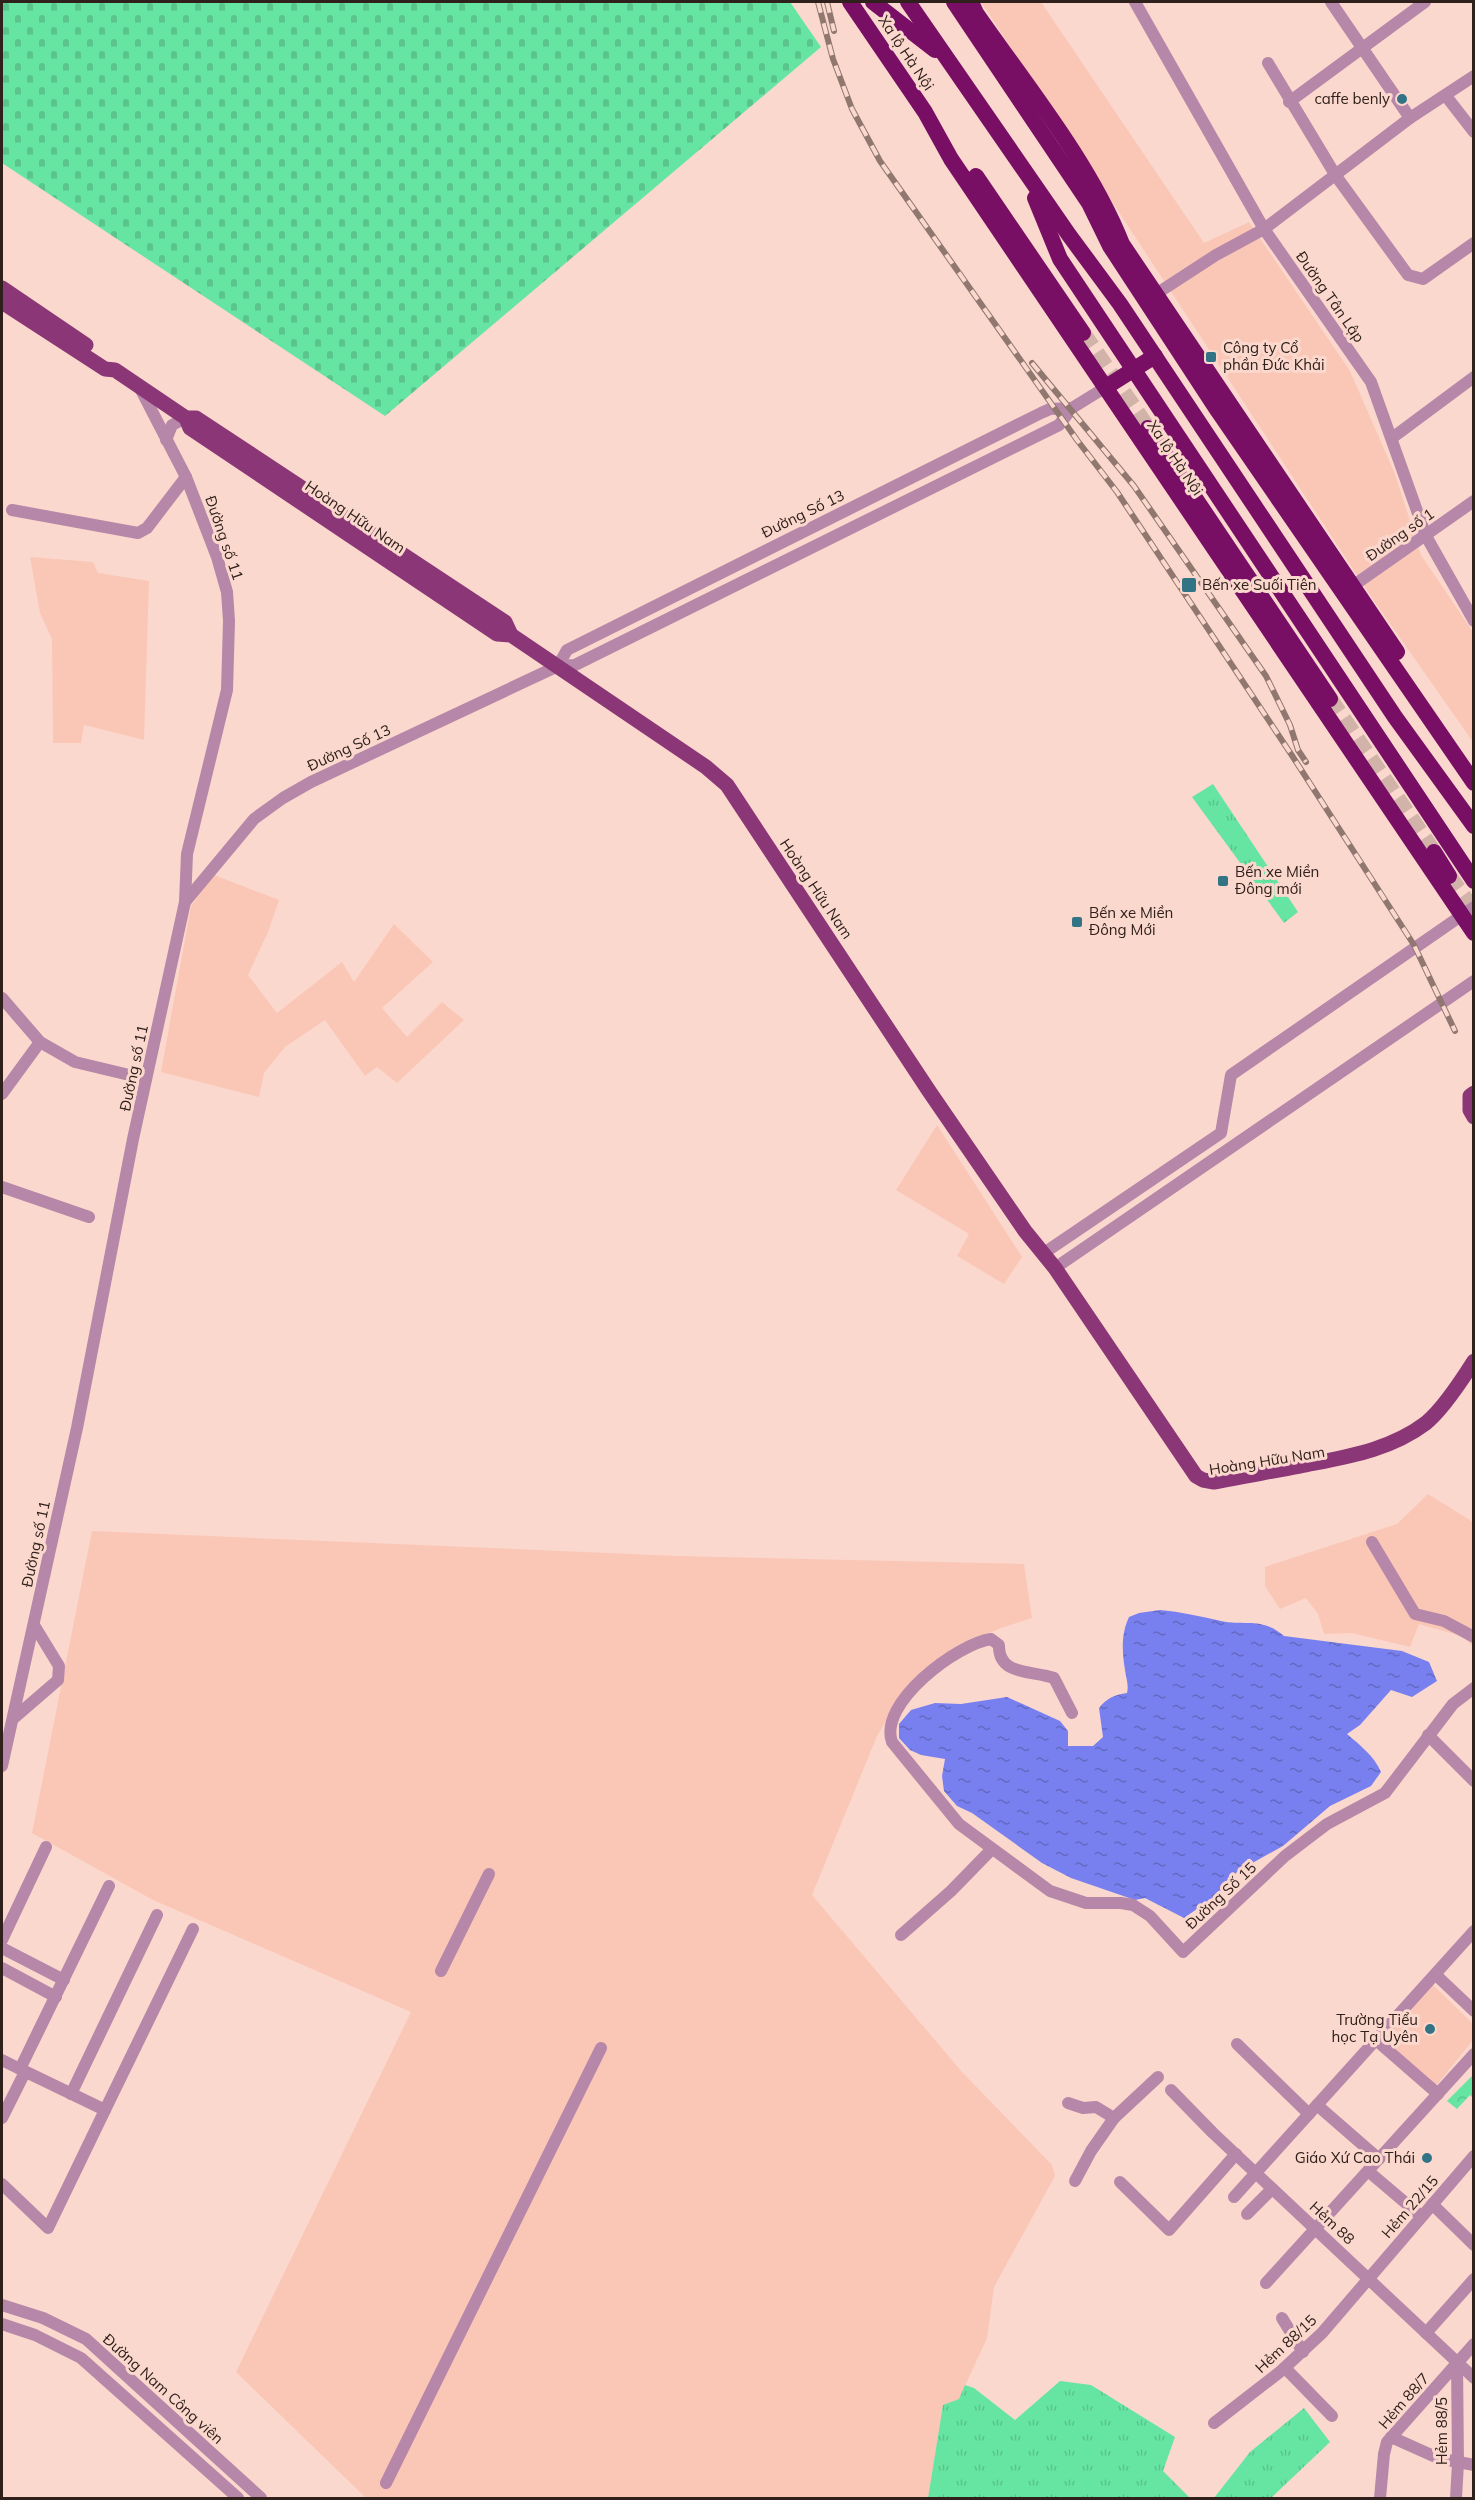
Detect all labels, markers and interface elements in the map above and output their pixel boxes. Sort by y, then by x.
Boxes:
street label: Xa lộ Hà Nội [874,12,938,94]
place label: caffe benly [1314,89,1390,108]
marker: caffe benly [1395,92,1409,106]
street label: Đường Tân Lập [1292,247,1369,346]
place label: Công ty Cổ phần Đức Khải [1223,338,1325,374]
marker: Công ty Cổ phần Đức Khải [1204,350,1218,364]
street label: Xa lộ Hà Nội [1143,417,1207,499]
street label: Hoàng Hữu Nam [302,476,409,557]
street label: Đường Số 13 [758,485,847,542]
street label: Đường số 11 [201,493,248,583]
street label: Đường số 1 [1362,504,1438,565]
place label: Bến xe Suối Tiên [1202,575,1317,594]
marker: Bến xe Suối Tiên [1180,576,1198,594]
street label: Đường Số 13 [304,720,394,775]
street label: Hoàng Hữu Nam [776,835,857,942]
place label: Bến xe Miền Đông mới [1235,862,1319,898]
marker: Bến xe Miền Đông mới [1216,874,1230,888]
place label: Bến xe Miền Đông Mới [1089,903,1173,939]
marker: Bến xe Miền Đông Mới [1070,915,1084,929]
street label: Đường số 11 [115,1023,152,1113]
street label: Hoàng Hữu Nam [1208,1442,1326,1479]
street label: Đường số 11 [17,1499,54,1589]
street label: Đường Số 15 [1181,1858,1260,1933]
place label: Trường Tiểu học Tạ Uyên [1332,2010,1418,2046]
marker: Trường Tiểu học Tạ Uyên [1423,2022,1437,2036]
place label: Giáo Xứ Cao Thái [1295,2148,1415,2167]
marker: Giáo Xứ Cao Thái [1420,2151,1434,2165]
street label: Hẻm 22/15 [1377,2171,1442,2242]
street label: Hẻm 88 [1306,2197,1359,2248]
street label: Hẻm 88/15 [1251,2310,1320,2377]
street label: Đường Nam Công viên [99,2329,228,2448]
street label: Hẻm 88/7 [1374,2369,1433,2433]
street label: Hẻm 88/5 [1432,2397,1451,2465]

